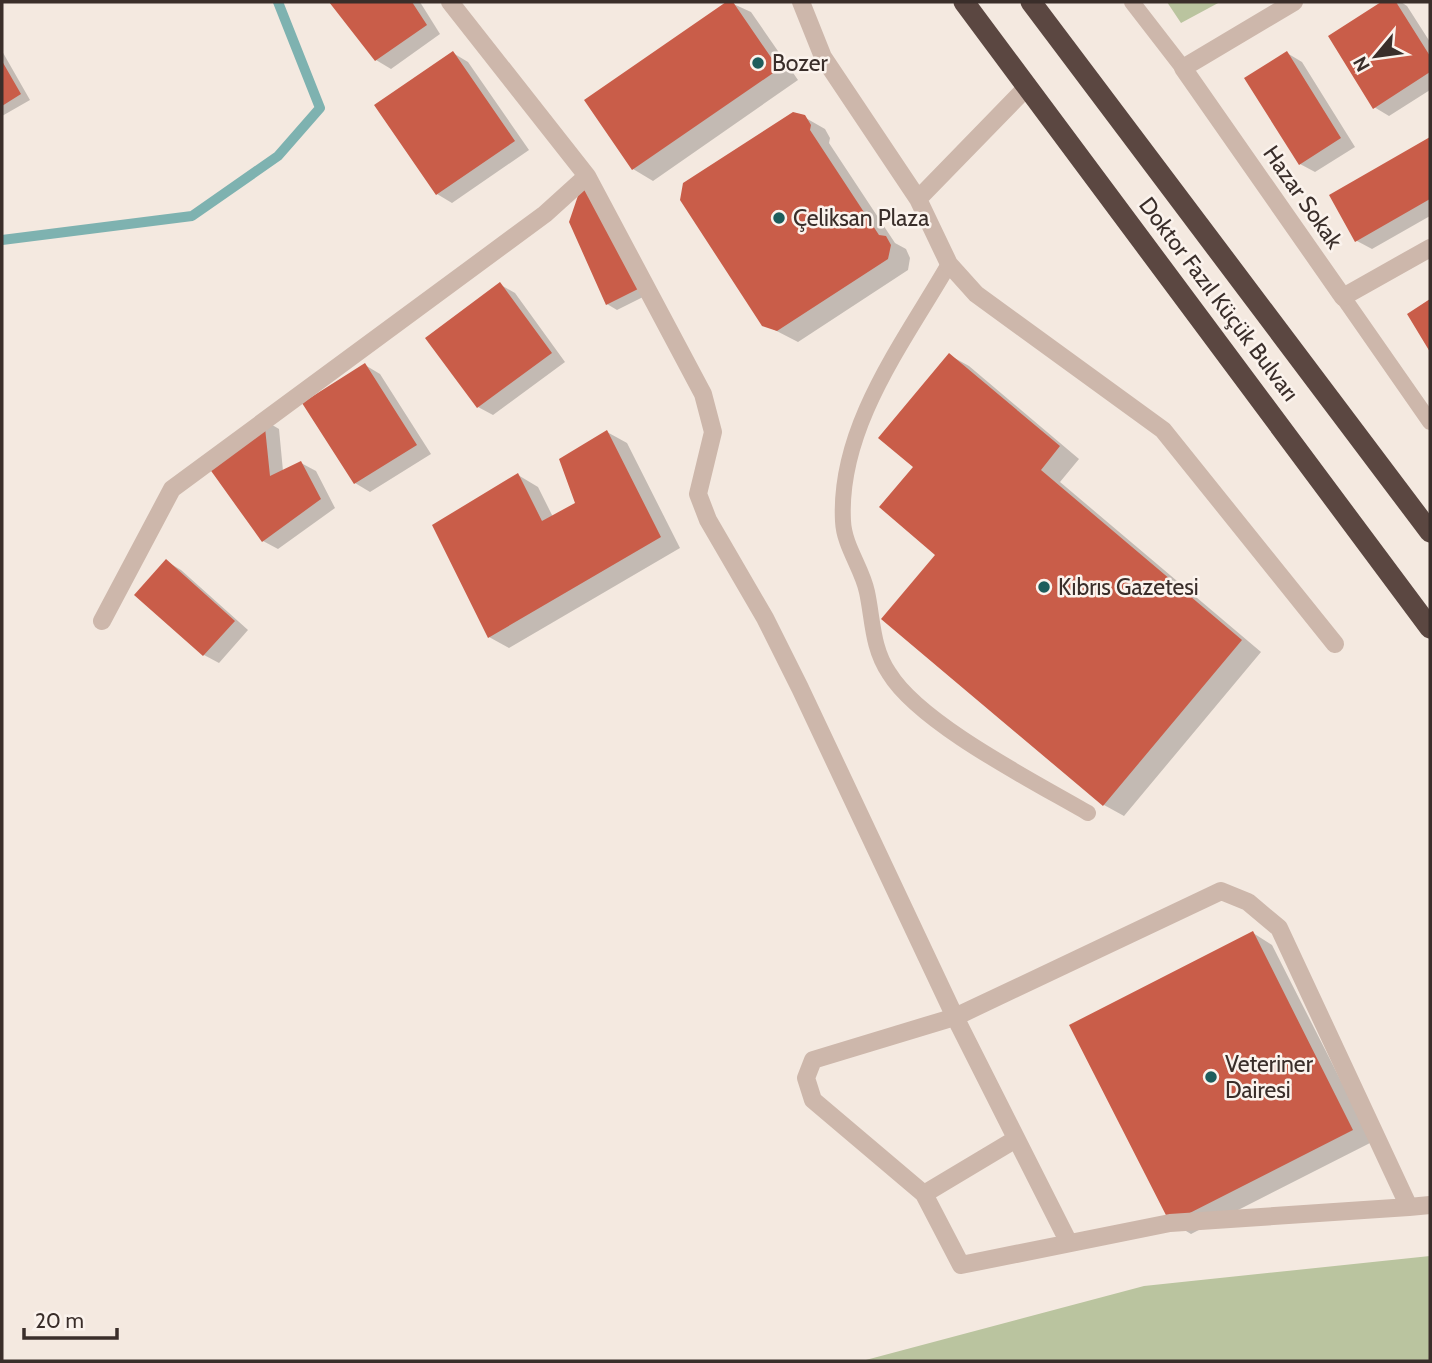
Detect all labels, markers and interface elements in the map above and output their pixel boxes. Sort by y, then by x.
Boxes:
north arrow [1341,21,1411,91]
place label: Bozer [772,49,829,77]
text: N [1348,53,1375,75]
marker: Bozer [750,55,766,71]
street label: Hazar Sokak [1257,140,1349,254]
street label: Doktor Fazıl Küçük Bulvarı [1133,191,1305,407]
place label: Çeliksan Plaza [793,204,929,232]
marker: Çeliksan Plaza [771,210,787,226]
place label: Kıbrıs Gazetesi [1058,573,1199,601]
marker: Kıbrıs Gazetesi [1036,579,1052,595]
place label: Veteriner Dairesi [1225,1050,1314,1104]
marker: Veteriner Dairesi [1203,1069,1219,1085]
scale bar [24,1296,117,1340]
text: 20 m [35,1308,84,1333]

